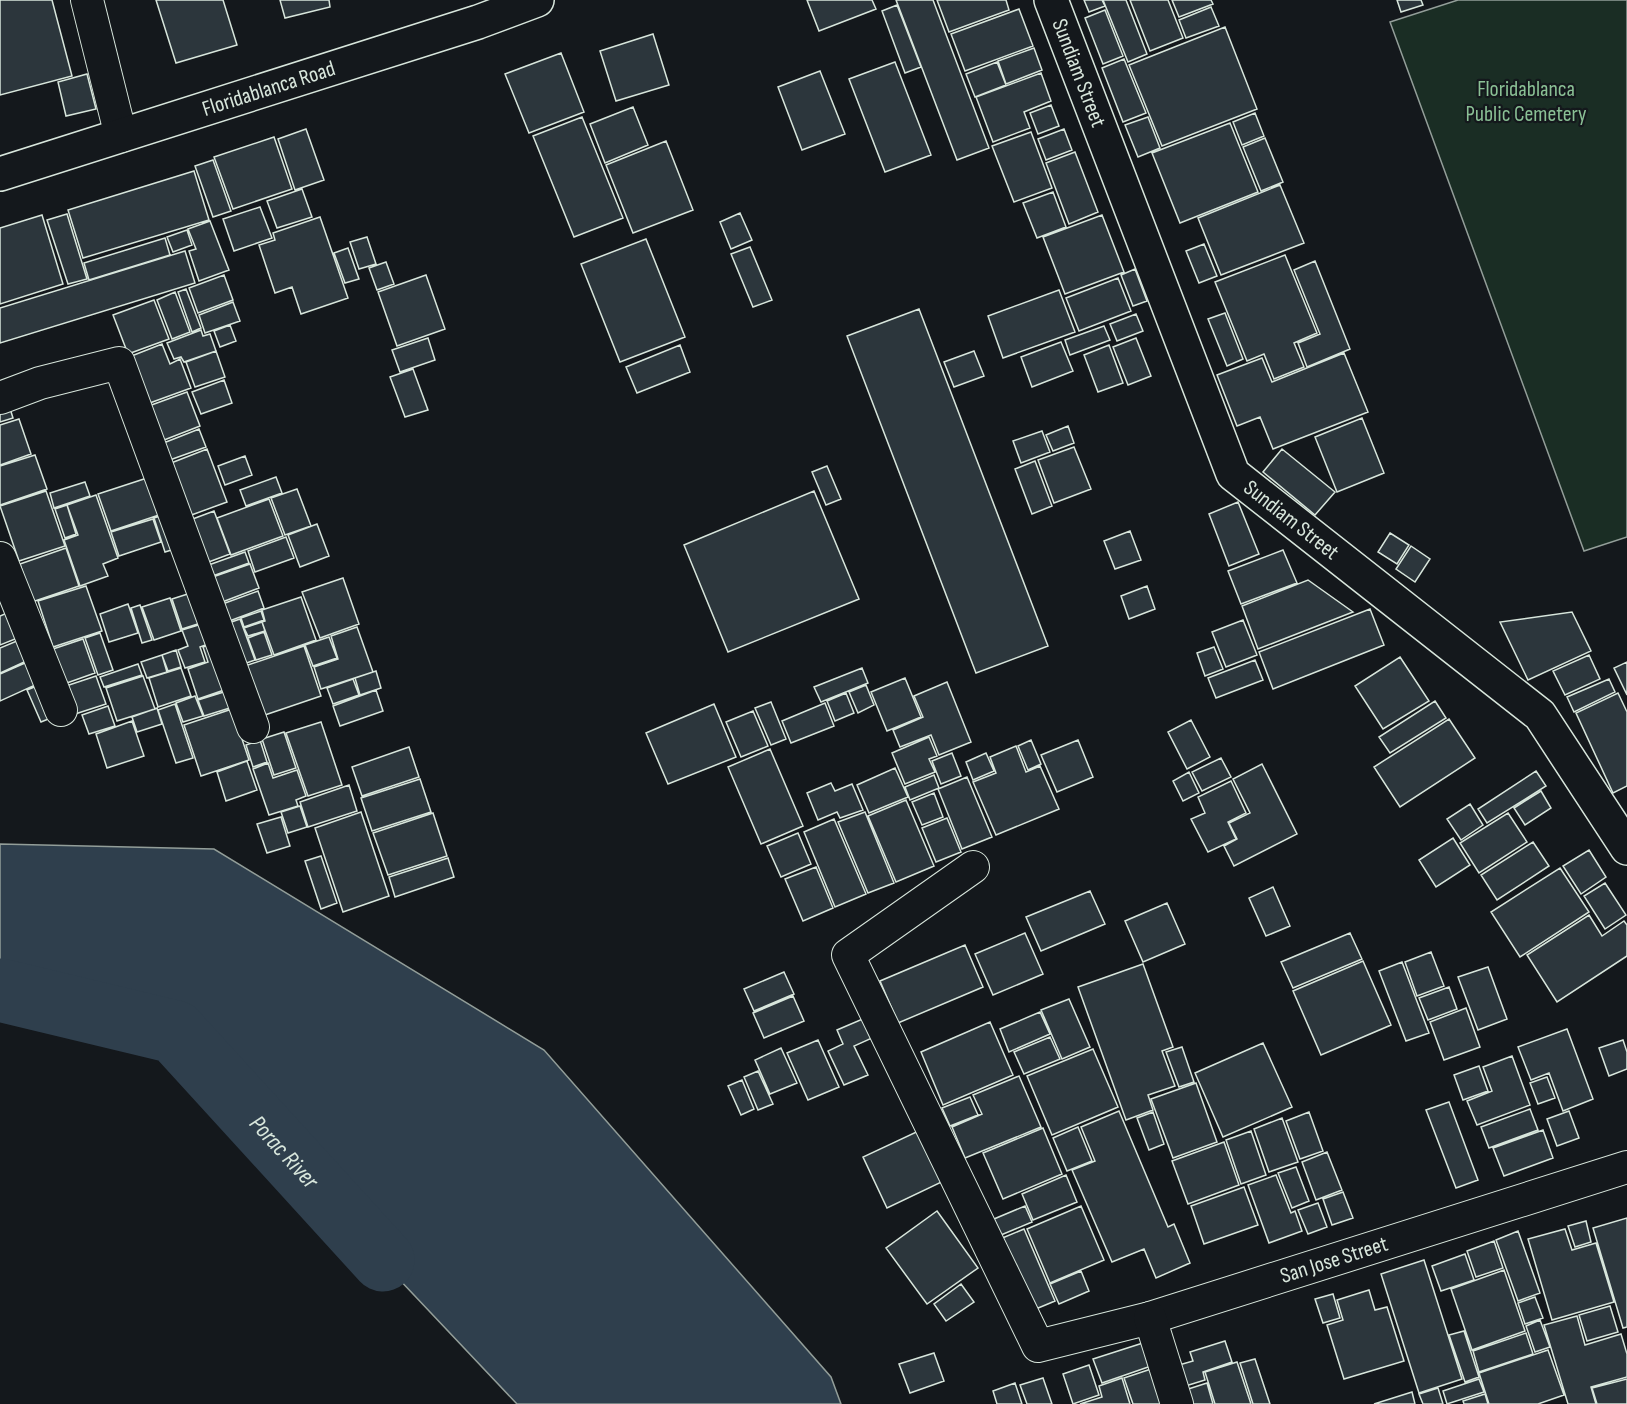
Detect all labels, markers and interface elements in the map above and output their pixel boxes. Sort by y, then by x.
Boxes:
street label: Sundiam Street [1046,15,1112,131]
street label: Floridablanca Road [199,55,339,122]
park label: Floridablanca Public Cemetery [1465,76,1587,128]
street label: Sundiam Street [1238,474,1345,566]
water label: Porac River [243,1109,326,1195]
street label: San Jose Street [1277,1230,1391,1289]

